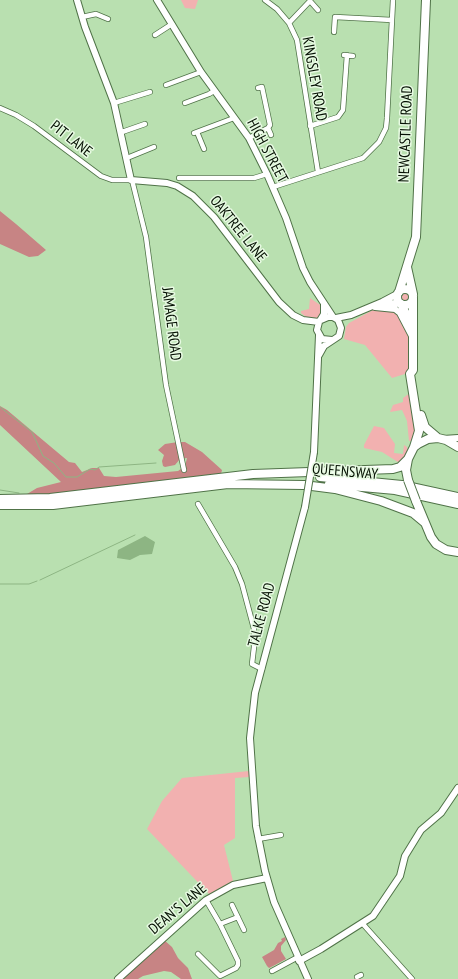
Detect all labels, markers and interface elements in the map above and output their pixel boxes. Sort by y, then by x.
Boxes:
street label: KINGSLEY ROAD [298,36,330,122]
street label: NEWCASTLE ROAD [395,85,417,183]
street label: HIGH STREET [243,116,291,186]
street label: PIT LANE [47,117,95,161]
street label: OAKTREE LANE [206,192,270,266]
street label: JAMAGE ROAD [158,286,184,362]
street label: QUEENSWAY [311,460,379,484]
street label: TALKE ROAD [245,581,279,649]
street label: DEAN'S LANE [146,880,210,938]

